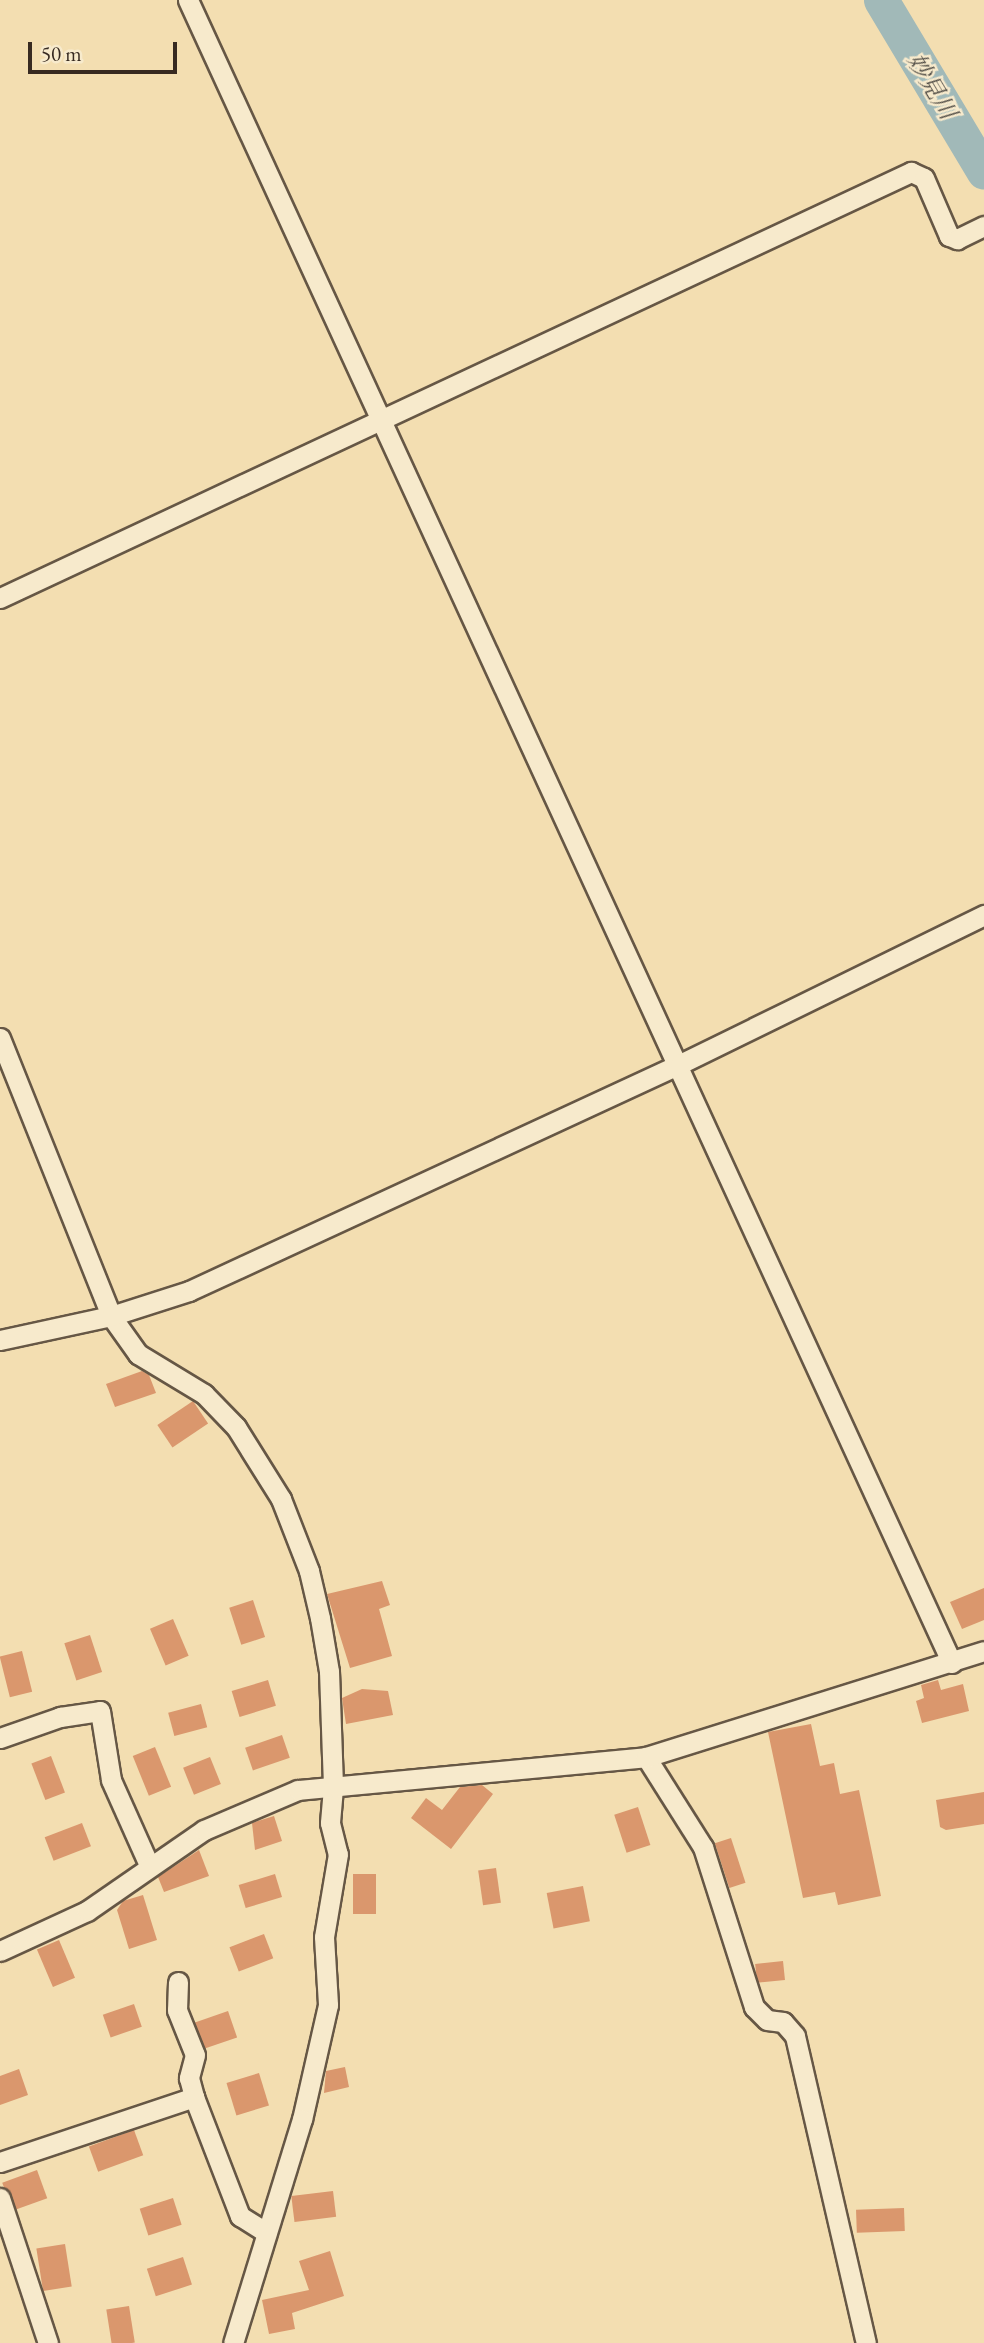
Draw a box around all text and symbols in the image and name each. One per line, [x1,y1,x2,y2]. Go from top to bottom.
scale bar [32,28,180,72]
text: 50 m [41,40,82,67]
water label: 妙見川 [901,48,963,124]

